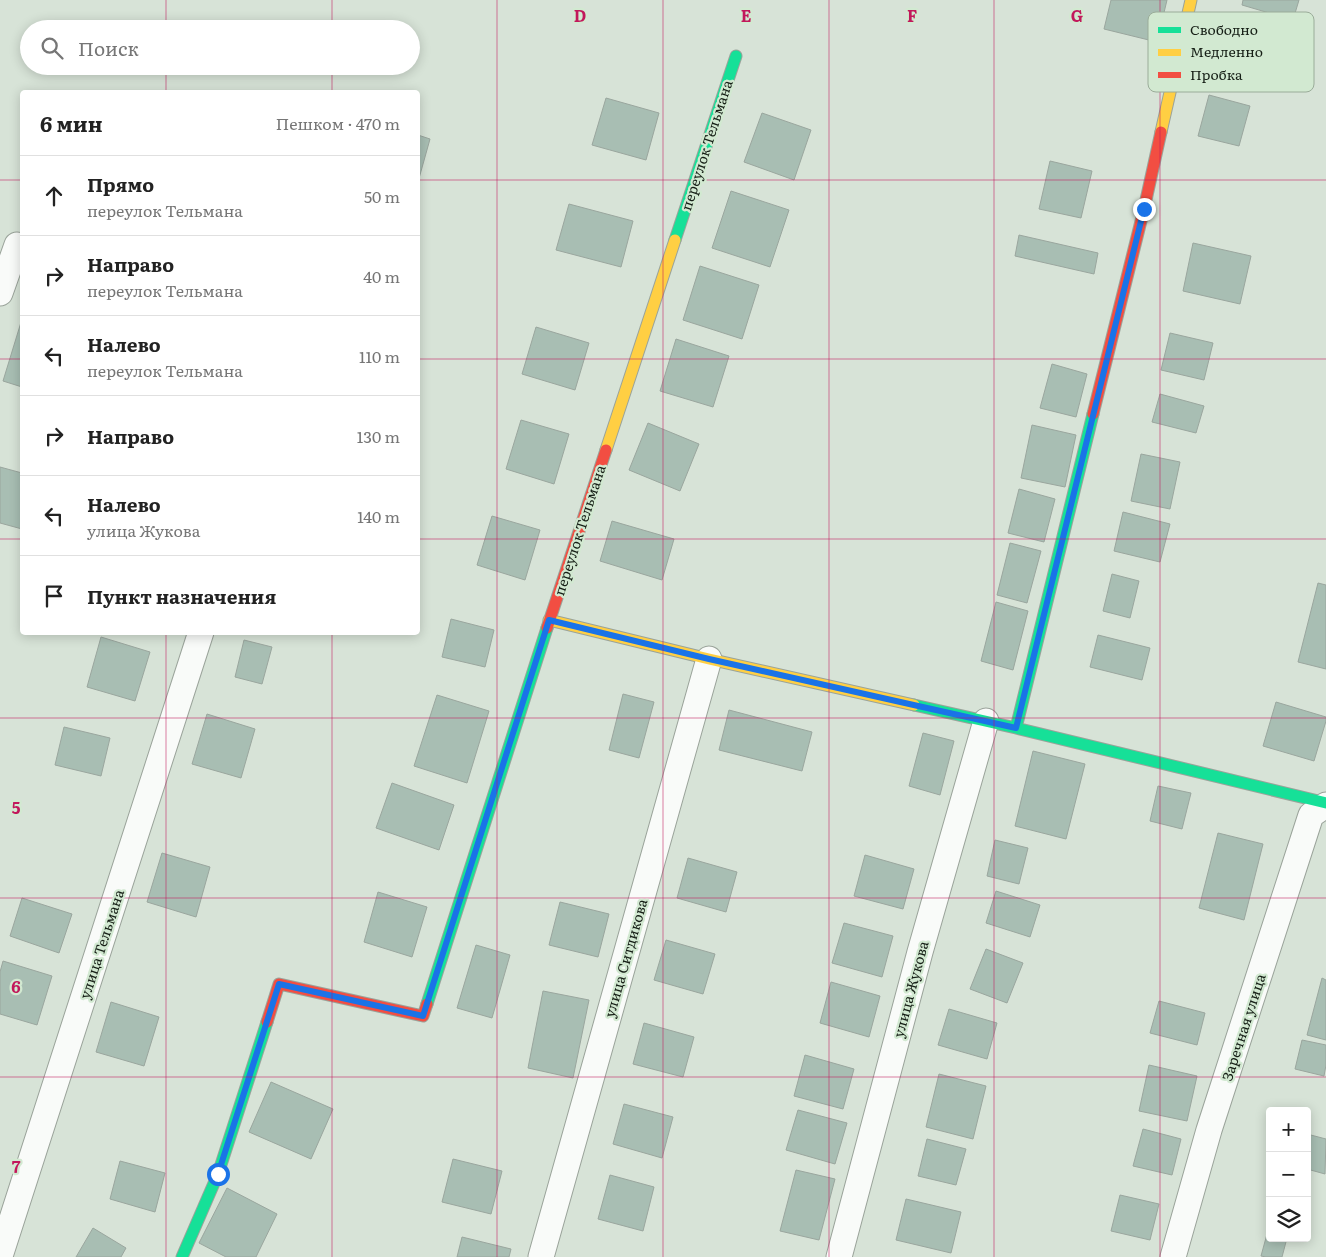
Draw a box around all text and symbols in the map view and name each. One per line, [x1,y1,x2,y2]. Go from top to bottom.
text: D [574,3,586,27]
text: E [741,3,752,27]
text: F [907,3,917,27]
text: G [1071,3,1083,27]
legend [1148,12,1314,92]
text: Свободно [1190,19,1258,39]
search box [20,20,420,75]
icon: search [38,34,66,62]
text: Поиск [78,34,139,62]
text: Медленно [1190,41,1263,61]
text: Пробка [1190,64,1243,84]
street label: переулок Тельмана [675,77,737,213]
text: 6 мин [40,107,103,138]
text: Пешком · 470 m [276,111,400,135]
text: Прямо [87,170,154,198]
icon: ahead [40,182,68,210]
text: 50 m [364,184,400,208]
text: переулок Тельмана [87,198,243,222]
route end [1133,198,1156,221]
text: Направо [87,250,174,278]
icon: right [40,262,68,290]
text: 40 m [363,264,400,288]
text: переулок Тельмана [87,278,243,302]
text: Налево [87,330,161,358]
icon: left [40,342,68,370]
text: 110 m [359,344,400,368]
text: переулок Тельмана [87,358,243,382]
icon: right [40,422,68,450]
text: Направо [87,422,174,450]
text: 130 m [357,424,400,448]
street label: переулок Тельмана [548,462,610,598]
text: Налево [87,490,161,518]
icon: left [40,502,68,530]
text: 140 m [357,504,400,528]
text: улица Жукова [87,518,200,542]
icon: arrive [40,582,68,610]
text: Пункт назначения [87,582,276,610]
text: 5 [12,795,21,819]
street label: улица Тельмана [74,886,128,1001]
street label: улица Ситдикова [598,896,652,1020]
street label: улица Жукова [887,938,933,1040]
street label: Заречная улица [1216,970,1270,1083]
text: 6 [11,974,21,998]
map controls [1266,1107,1311,1242]
button: + [1266,1107,1311,1152]
button: − [1266,1152,1311,1197]
text: 7 [12,1154,21,1178]
route start [207,1163,230,1186]
button: layers [1266,1197,1311,1242]

